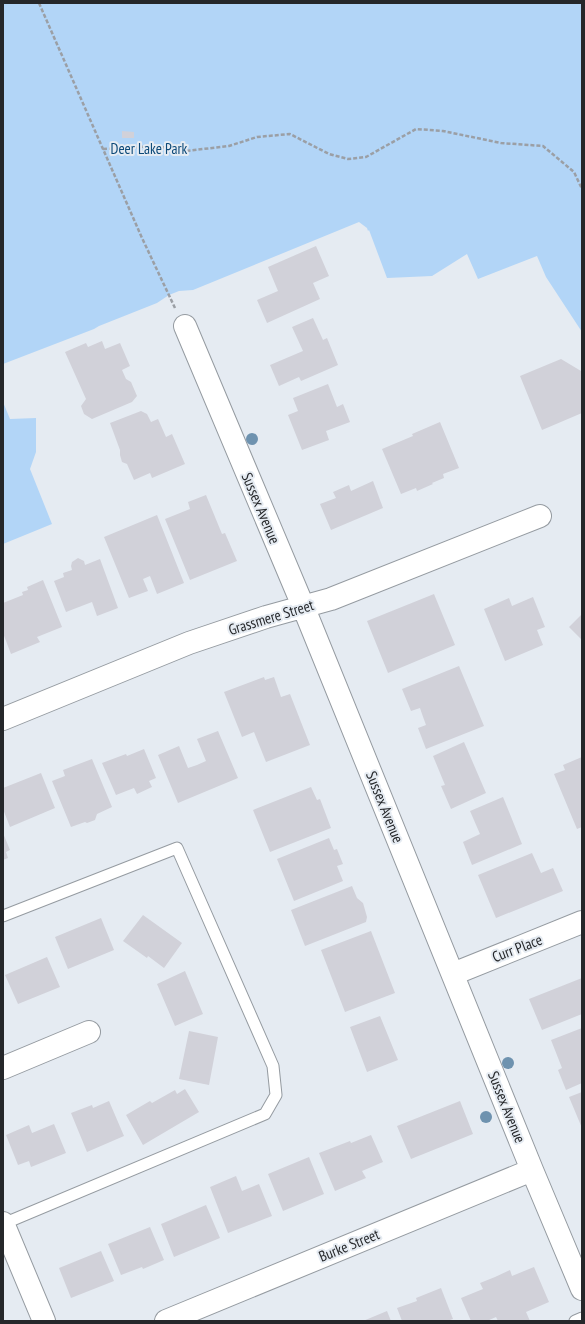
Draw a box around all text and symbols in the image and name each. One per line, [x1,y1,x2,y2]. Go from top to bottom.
park label: Deer Lake Park [111,139,188,158]
street label: Sussex Avenue [237,470,285,546]
street label: Grassmere Street [226,595,316,639]
street label: Sussex Avenue [362,768,408,846]
street label: Curr Place [489,930,545,966]
street label: Sussex Avenue [484,1068,530,1146]
street label: Burke Street [316,1224,382,1266]

